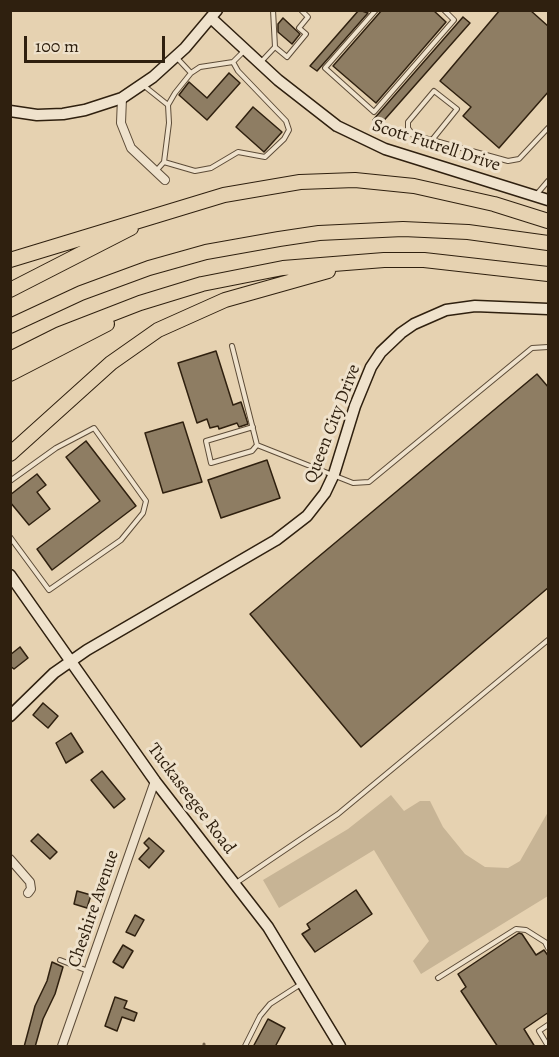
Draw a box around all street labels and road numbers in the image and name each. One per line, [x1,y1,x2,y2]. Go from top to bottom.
street label: Scott Futrell Drive [369,115,503,177]
street label: Queen City Drive [300,361,366,487]
street label: Tuckaseegee Road [142,739,240,859]
street label: Cheshire Avenue [64,847,124,971]

